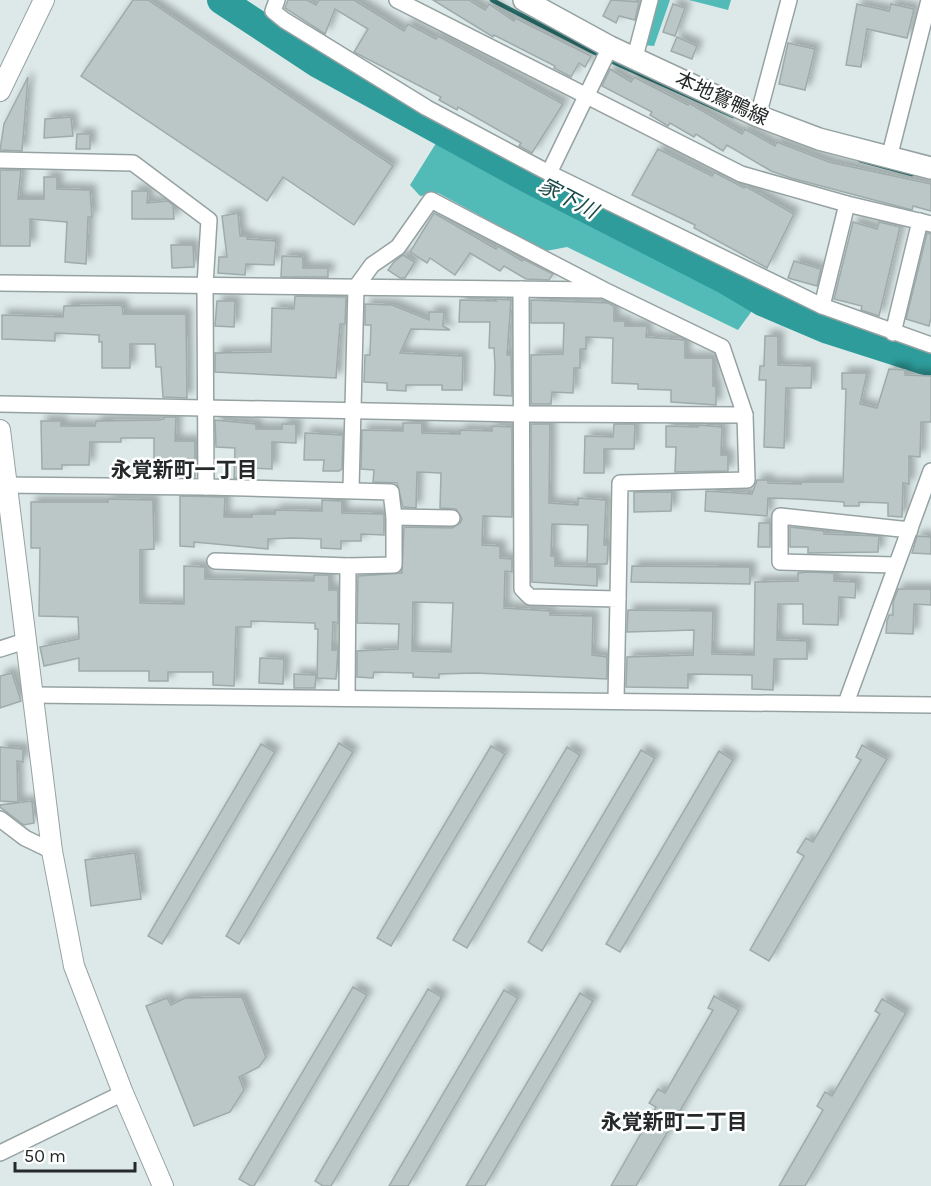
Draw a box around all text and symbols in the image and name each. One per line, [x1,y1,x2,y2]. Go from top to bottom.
street label: 本地鴛鴨線 [672,67,772,130]
water label: 家下川 [535,173,603,224]
district label: 永覚新町一丁目 [111,458,258,482]
district label: 永覚新町二丁目 [601,1110,748,1134]
scale bar [15,1135,135,1173]
text: 50 m [24,1145,66,1167]

